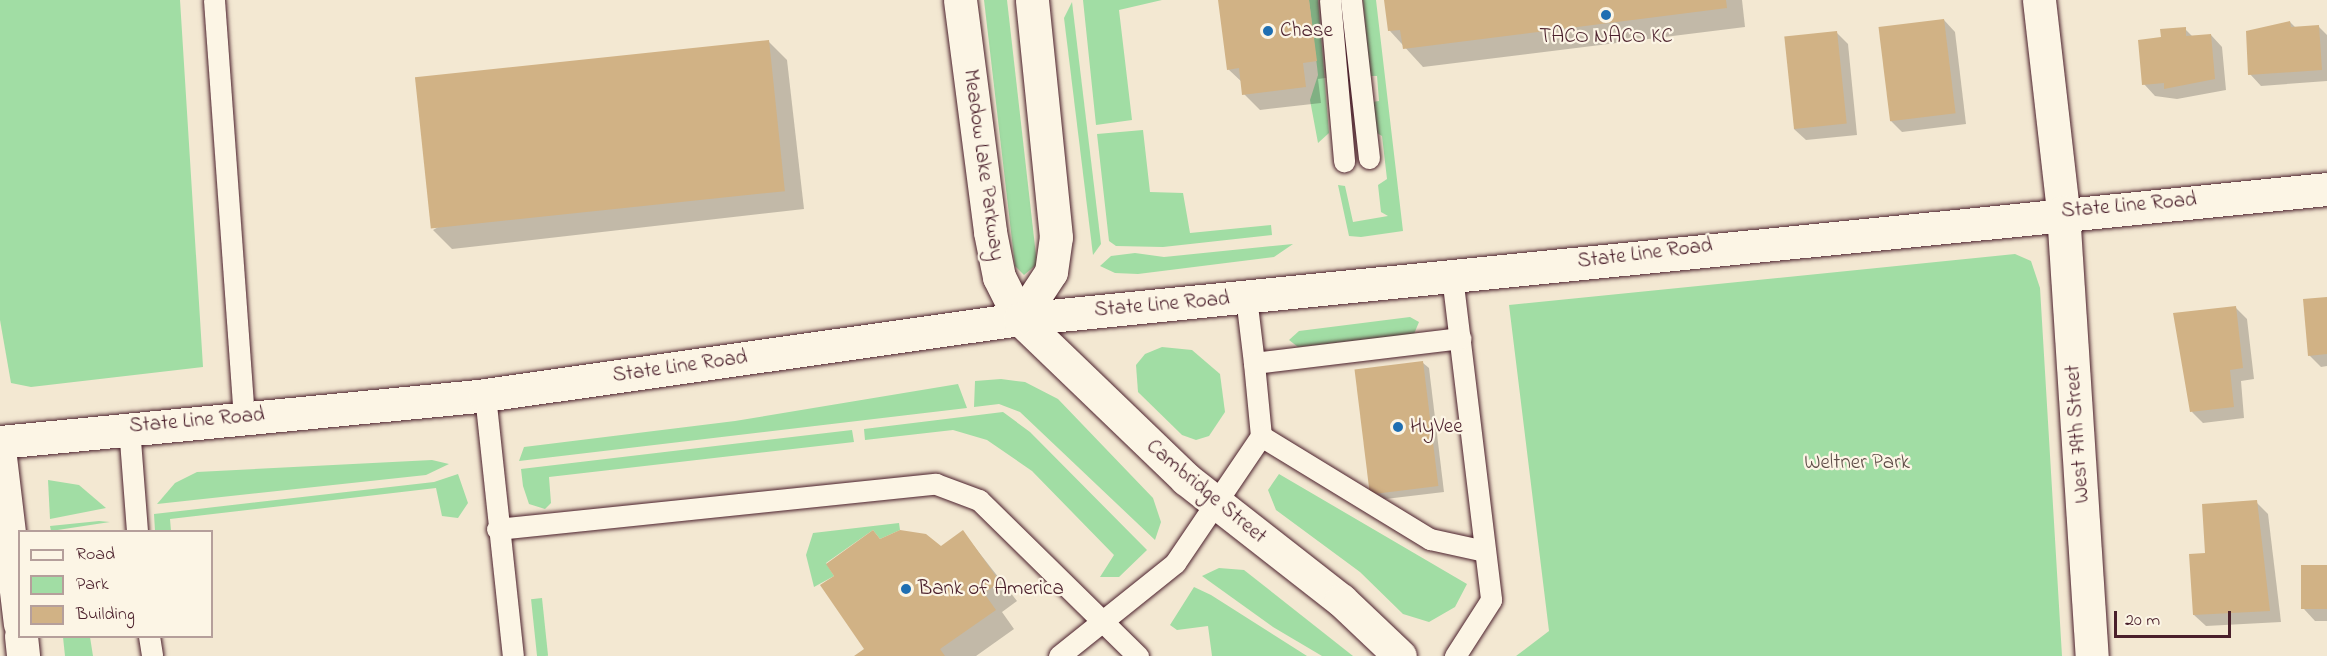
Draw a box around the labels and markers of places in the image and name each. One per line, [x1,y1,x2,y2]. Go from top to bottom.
marker: TACO NACO KC [1599,8,1613,22]
place label: Chase [1280,18,1333,44]
marker: Chase [1261,24,1275,38]
place label: TACO NACO KC [1539,24,1673,50]
place label: HyVee [1410,414,1463,440]
marker: HyVee [1391,420,1405,434]
place label: Bank of America [918,576,1064,602]
marker: Bank of America [899,582,913,596]

